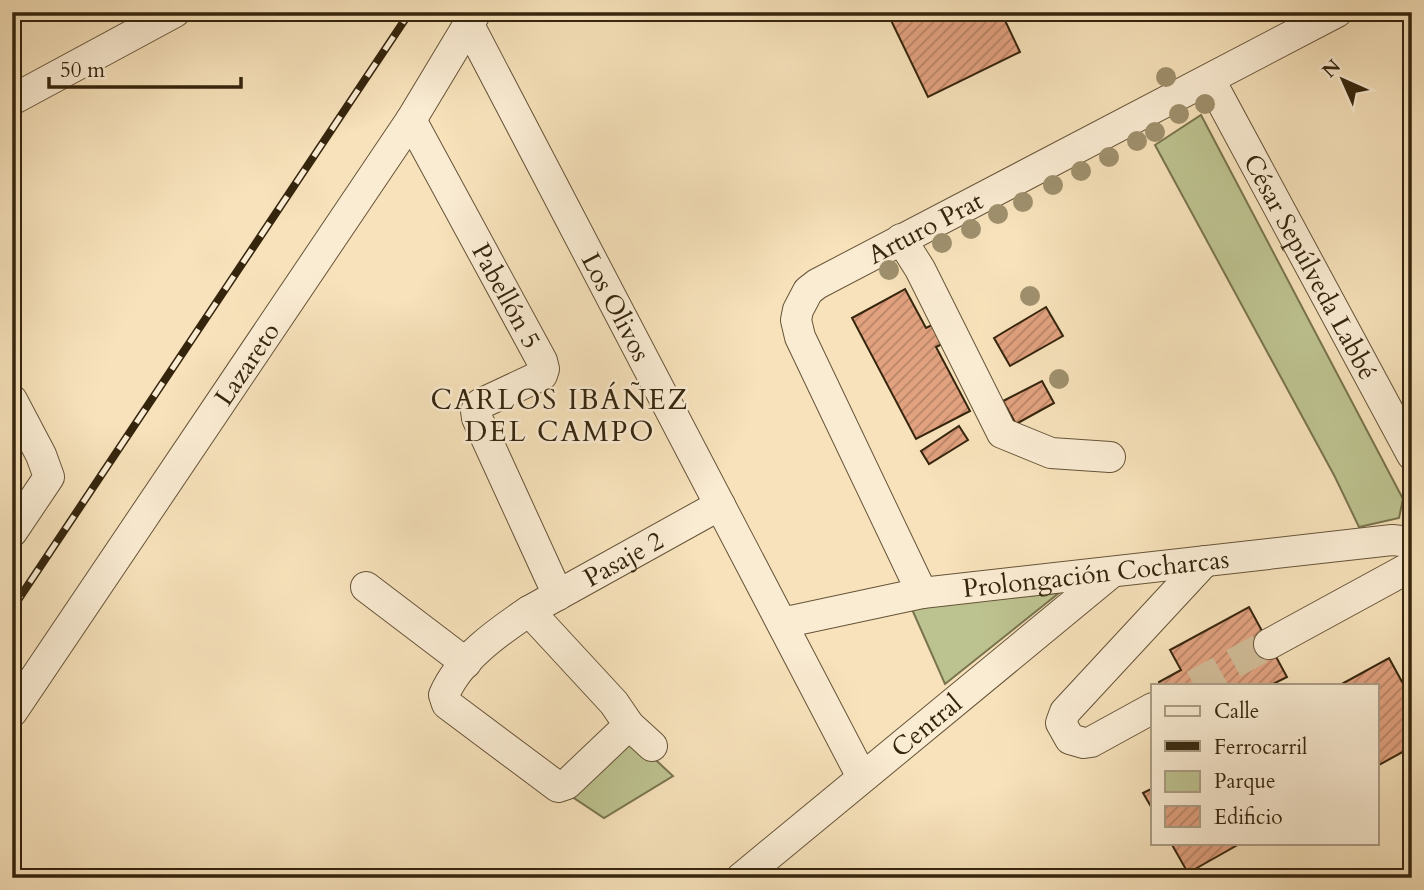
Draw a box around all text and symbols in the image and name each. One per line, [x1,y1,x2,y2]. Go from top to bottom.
scale bar [49,46,242,90]
north arrow [1308,46,1378,116]
text: N [1317,53,1347,84]
text: 50 m [60,56,105,85]
street label: César Sepúlveda Labbé [1236,148,1386,386]
street label: Arturo Prat [861,183,989,272]
street label: Pabellón 5 [464,237,549,355]
street label: Los Olivos [573,247,659,367]
street label: Lazareto [206,315,287,412]
district label: CARLOS IBÁÑEZ DEL CAMPO [430,381,690,451]
street label: Pasaje 2 [577,523,669,595]
street label: Prolongación Cocharcas [961,541,1231,606]
legend [1151,684,1378,844]
street label: Central [883,686,969,765]
text: Calle [1214,697,1259,726]
text: Ferrocarril [1214,733,1307,762]
text: Parque [1214,767,1275,796]
text: Edificio [1214,803,1283,832]

